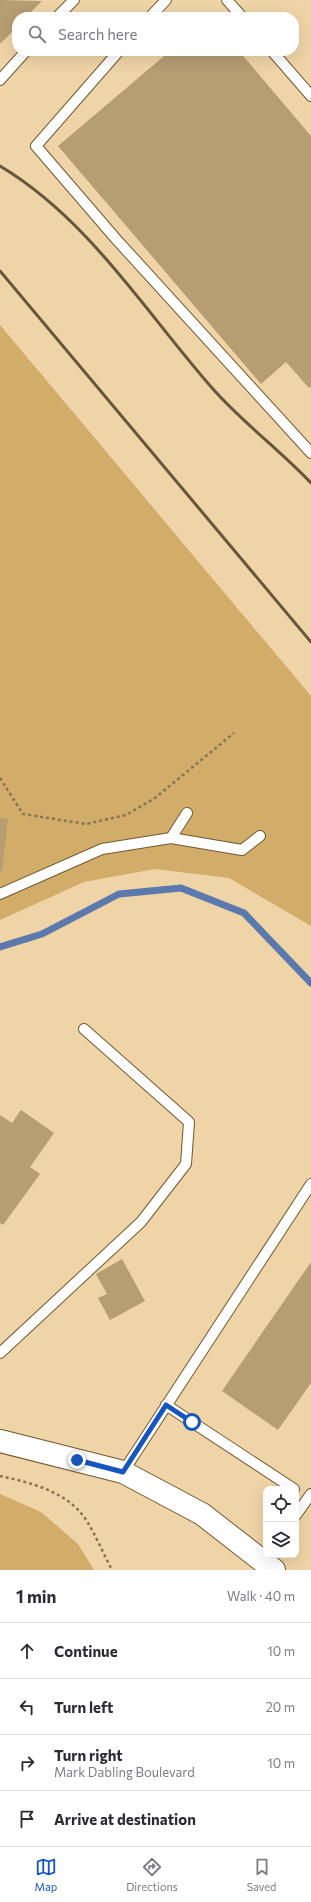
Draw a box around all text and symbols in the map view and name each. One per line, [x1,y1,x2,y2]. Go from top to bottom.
search box [12,12,299,56]
icon: search [26,23,48,45]
text: Search here [58,25,137,43]
route start [183,1413,201,1431]
route end [68,1451,86,1469]
map controls [263,1486,299,1558]
button: locate [263,1486,299,1522]
button: layers [263,1522,299,1558]
text: 1 min [16,1586,56,1607]
text: Walk · 40 m [227,1588,295,1604]
icon: ahead [16,1640,38,1662]
text: Continue [54,1642,118,1660]
text: 10 m [267,1643,295,1659]
icon: left [16,1696,38,1718]
text: Turn left [54,1698,113,1716]
text: 20 m [266,1699,295,1715]
text: Turn right [54,1746,123,1764]
icon: right [16,1752,38,1774]
text: 10 m [267,1755,295,1771]
text: Mark Dabling Boulevard [54,1764,195,1780]
icon: arrive [16,1808,38,1830]
text: Arrive at destination [54,1810,196,1828]
tab: Map [35,1856,57,1893]
tab: Directions [126,1856,178,1893]
tab: Saved [247,1856,276,1893]

